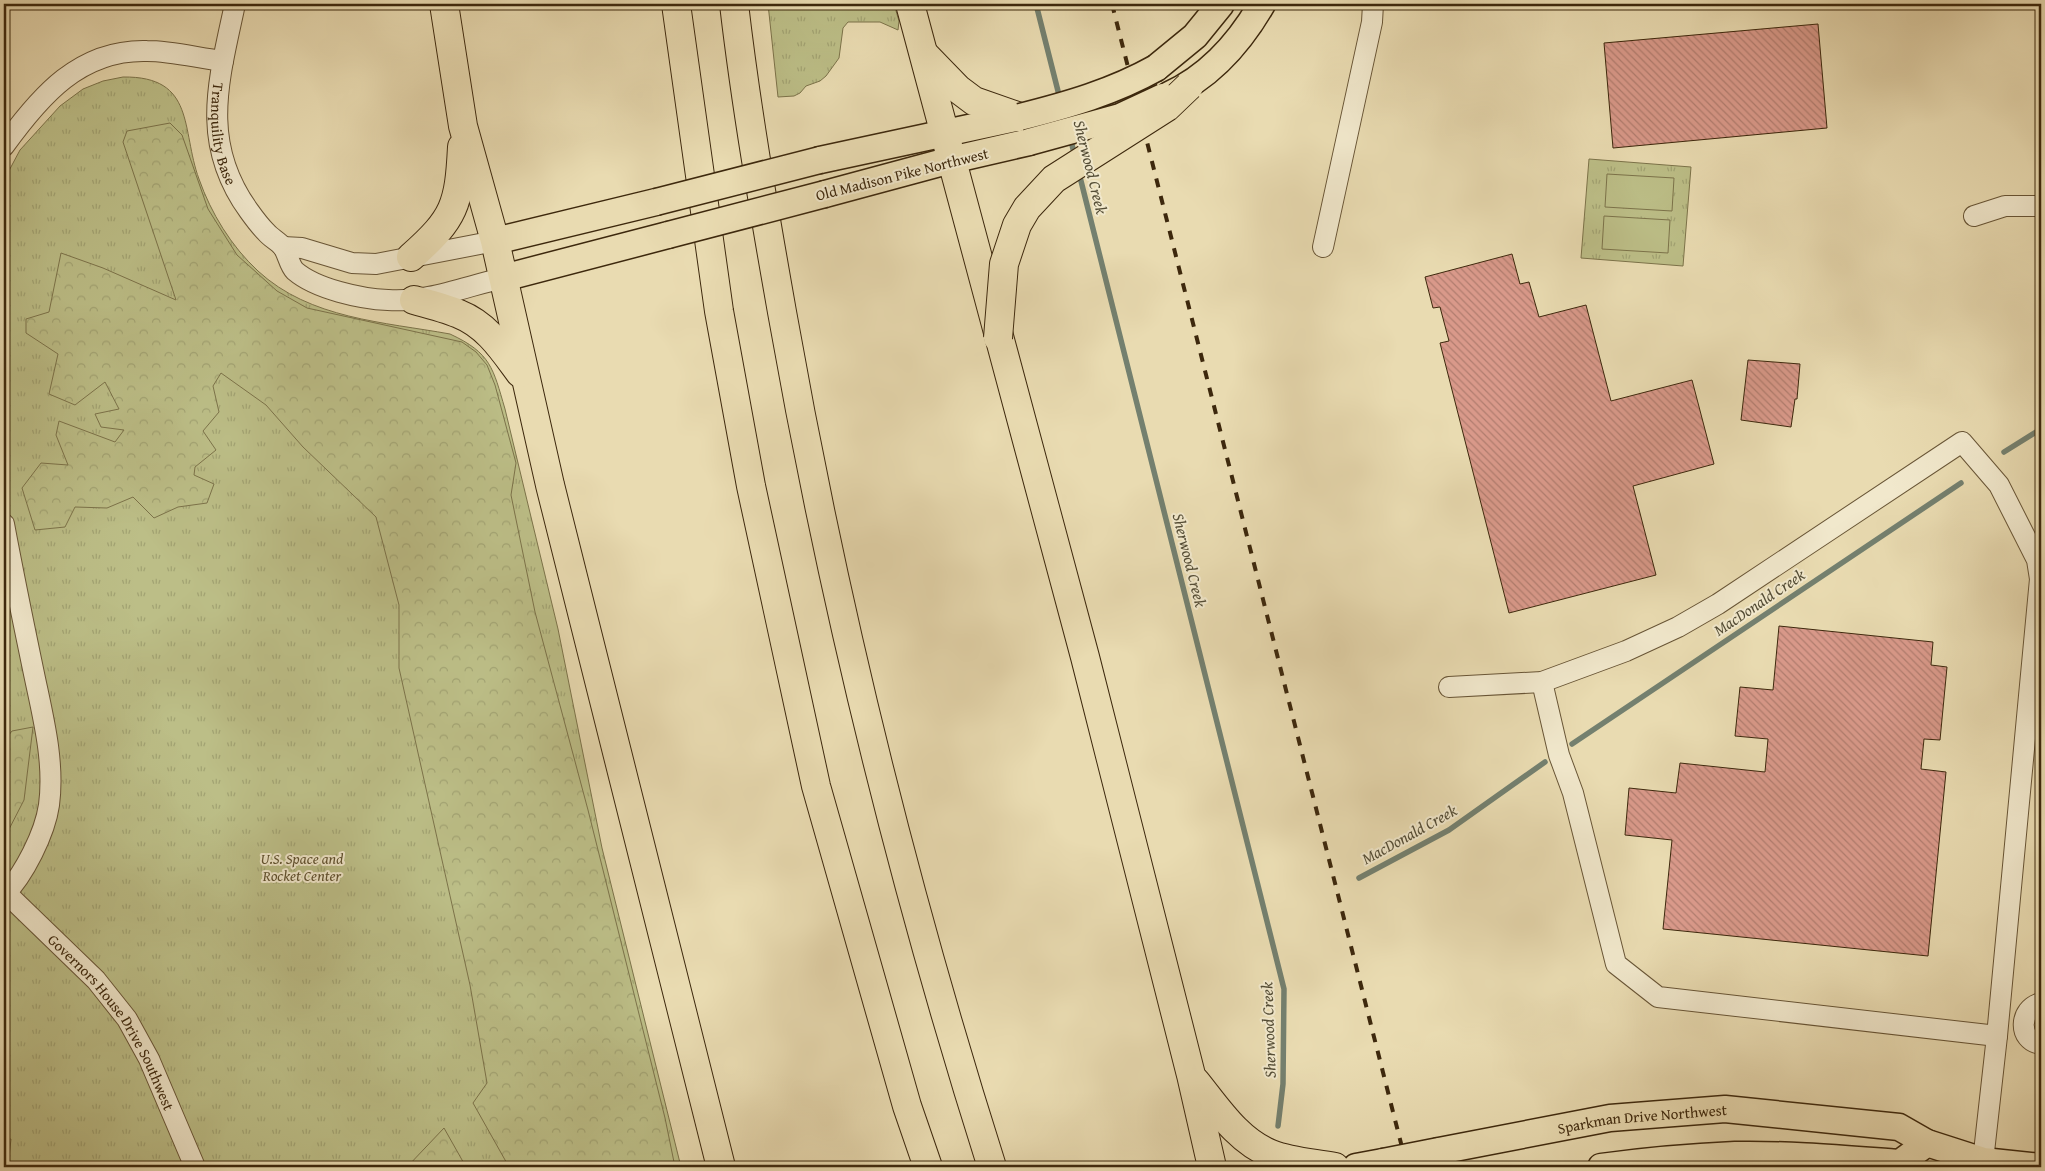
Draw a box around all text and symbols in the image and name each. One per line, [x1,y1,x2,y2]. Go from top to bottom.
street label: Tranquility Base [207,82,242,188]
water label: Sherwood Creek [1068,117,1114,217]
street label: Old Madison Pike Northwest [813,142,991,206]
water label: Sherwood Creek [1167,510,1213,610]
water label: MacDonald Creek [1709,562,1810,641]
water label: MacDonald Creek [1357,798,1462,870]
park label: U.S. Space and Rocket Center [261,848,343,886]
street label: Governors House Drive Southwest [44,929,180,1114]
water label: Sherwood Creek [1254,981,1282,1079]
street label: Sparkman Drive Northwest [1556,1098,1728,1138]

